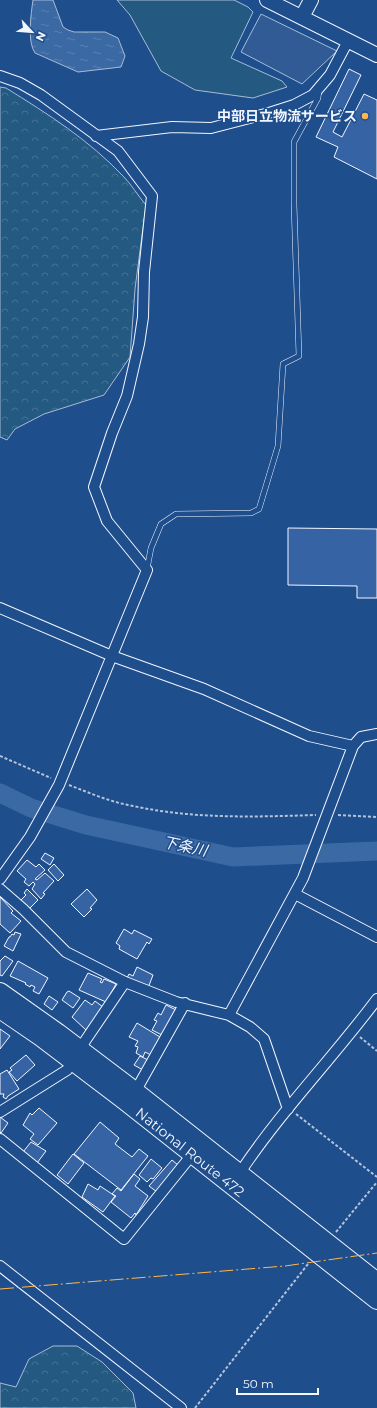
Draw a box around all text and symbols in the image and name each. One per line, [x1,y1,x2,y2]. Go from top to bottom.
north arrow [12,12,52,52]
text: N [33,29,49,43]
place label: 中部日立物流サービス [217,107,357,125]
marker: 中部日立物流サービス [360,111,370,121]
water label: 下条川 [161,832,211,860]
street label: National Route 472 [132,1104,248,1201]
scale bar [237,1370,318,1396]
text: 50 m [243,1376,274,1391]

